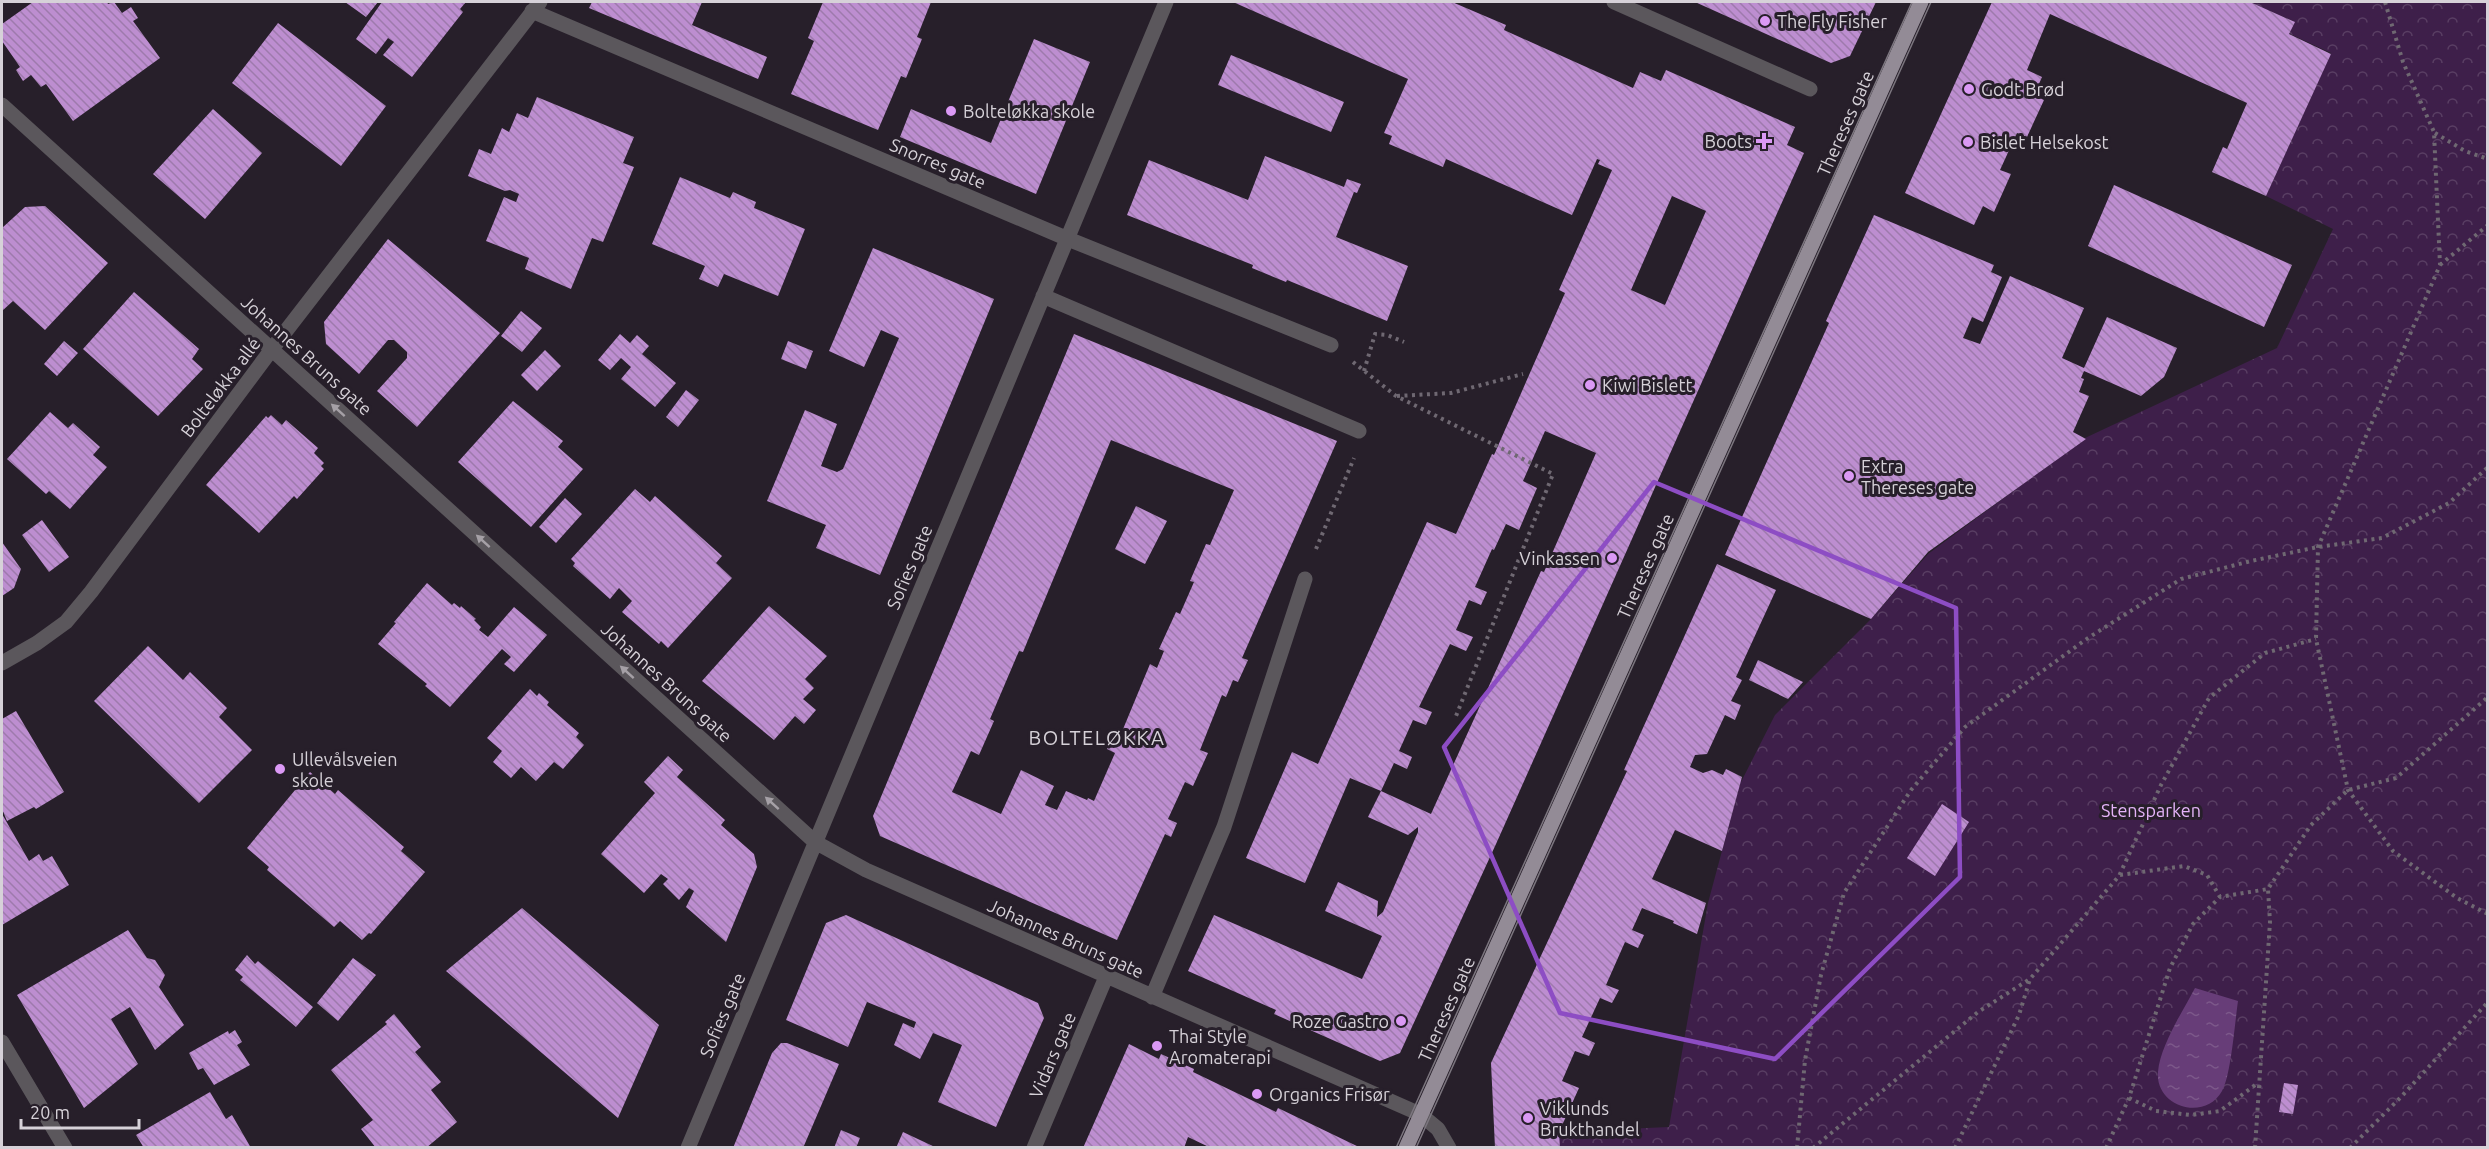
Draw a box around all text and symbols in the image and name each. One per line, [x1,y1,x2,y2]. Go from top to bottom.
place label: The Fly Fisher [1777,11,1887,31]
marker: The Fly Fisher [1758,14,1772,28]
street label: Thereses gate [1813,67,1877,179]
place label: Godt Brød [1981,79,2064,99]
marker: Godt Brød [1962,82,1976,96]
place label: Bolteløkka skole [963,101,1095,121]
marker: Bolteløkka skole [944,104,958,118]
place label: Boots [1705,131,1752,151]
place label: Bislet Helsekost [1980,132,2109,152]
street label: Snorres gate [887,134,989,192]
marker: Boots [1757,134,1771,148]
marker: Bislet Helsekost [1961,135,1975,149]
street label: Johannes Bruns gate [238,291,376,419]
street label: Bolteløkka allé [176,333,264,441]
place label: Kiwi Bislett [1602,375,1693,395]
marker: Kiwi Bislett [1583,378,1597,392]
one-way arrow [331,403,346,417]
place label: Extra Thereses gate [1861,456,1974,497]
marker: Extra Thereses gate [1842,469,1856,483]
street label: Thereses gate [1613,510,1677,622]
street label: Sofies gate [882,522,936,612]
one-way arrow [476,535,491,548]
place label: Vinkassen [1519,548,1600,568]
marker: Vinkassen [1605,551,1619,565]
street label: Johannes Bruns gate [598,618,736,746]
one-way arrow [620,665,635,679]
district label: BOLTELØKKA [1029,726,1165,749]
place label: Ullevålsveien skole [292,749,397,790]
marker: Ullevålsveien skole [273,762,287,776]
one-way arrow [765,797,780,810]
park label: Stensparken [2101,800,2201,820]
street label: Johannes Bruns gate [985,895,1147,981]
street label: Thereses gate [1414,953,1478,1065]
street label: Sofies gate [695,970,749,1060]
street label: Vidars gate [1025,1009,1079,1101]
place label: Roze Gastro [1292,1011,1389,1031]
marker: Roze Gastro [1394,1014,1408,1028]
place label: Thai Style Aromaterapi [1169,1026,1271,1067]
marker: Thai Style Aromaterapi [1150,1039,1164,1053]
place label: Organics Frisør [1269,1084,1390,1104]
marker: Organics Frisør [1250,1087,1264,1101]
scale bar [21,1092,140,1130]
place label: Viklunds Brukthandel [1540,1098,1640,1139]
text: 20 m [30,1102,70,1122]
marker: Viklunds Brukthandel [1521,1111,1535,1125]

